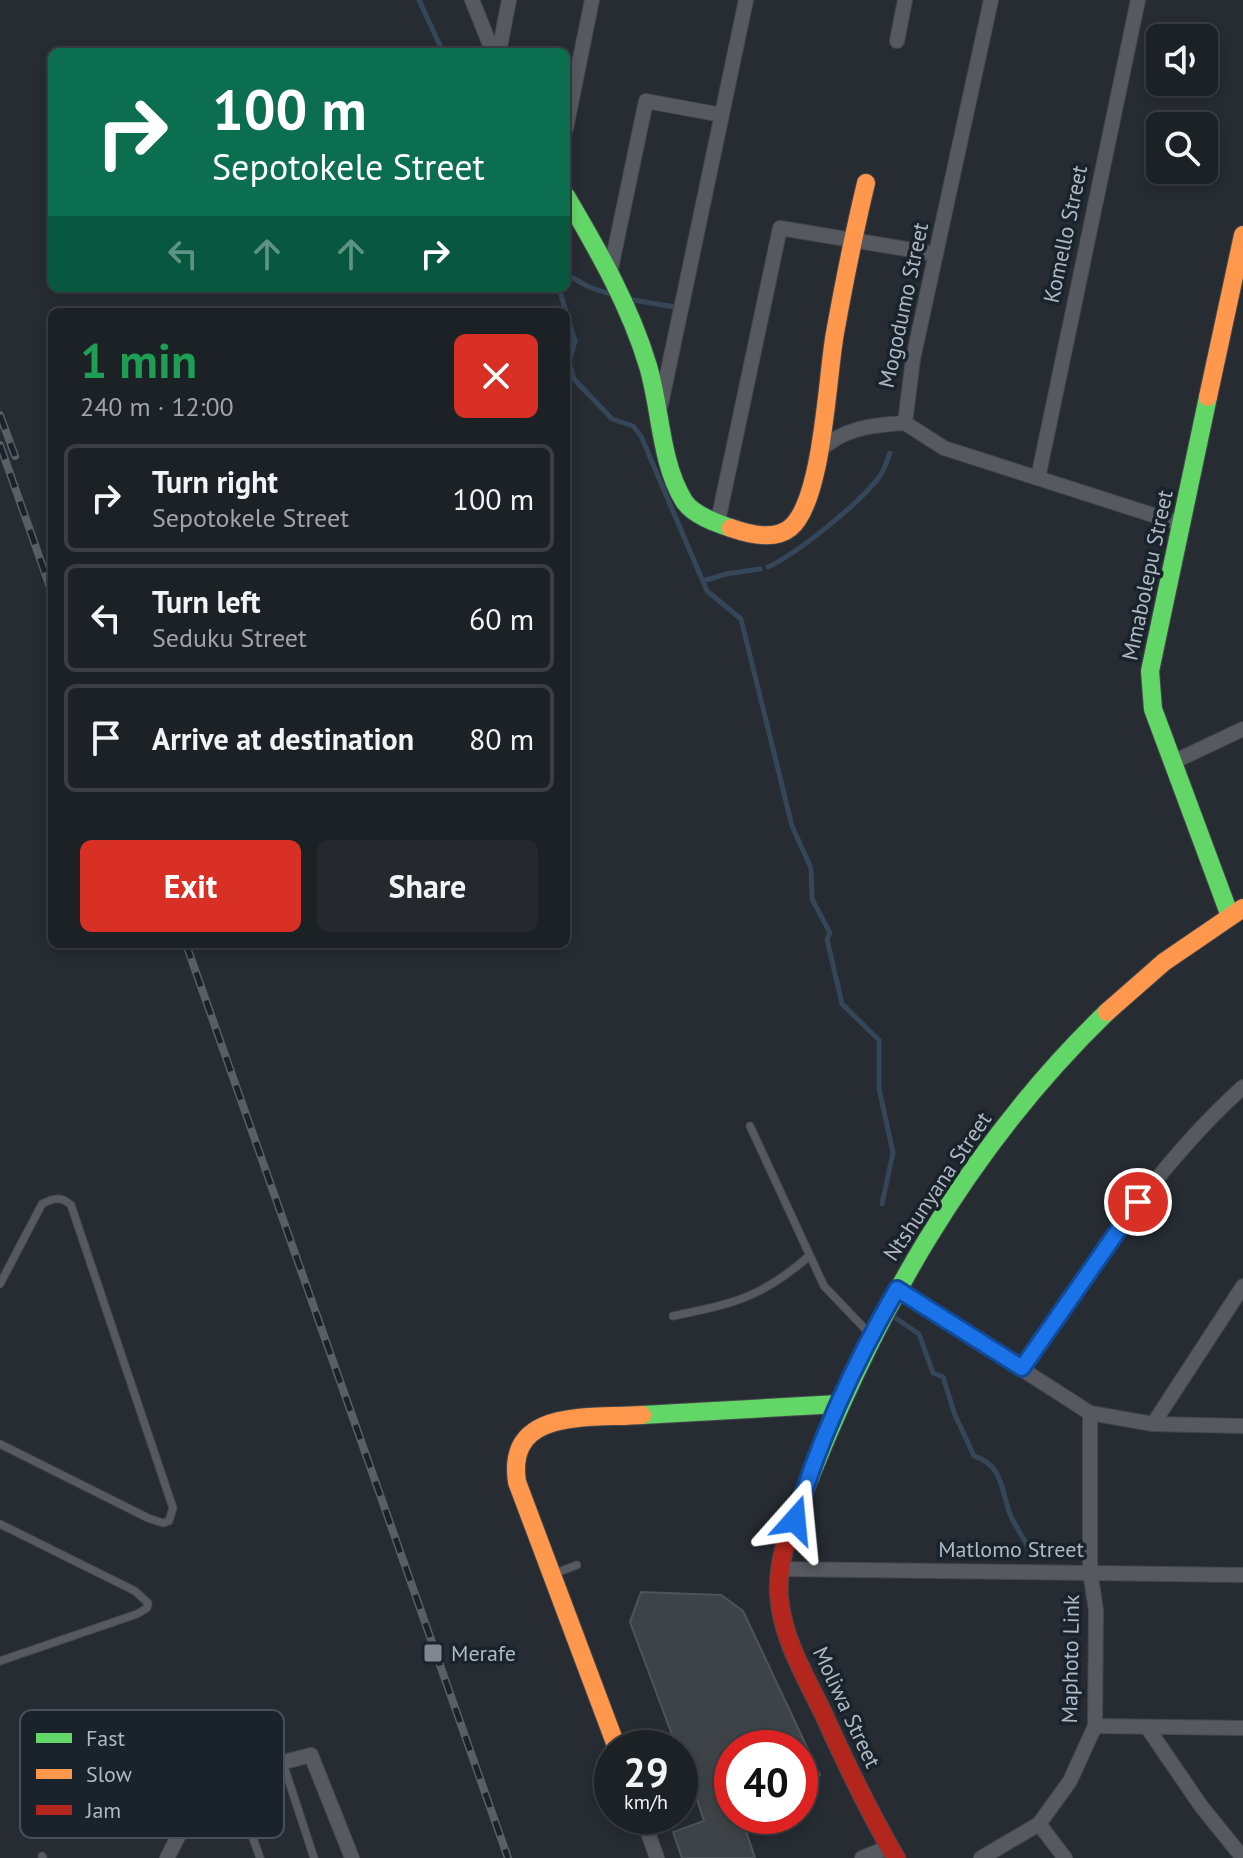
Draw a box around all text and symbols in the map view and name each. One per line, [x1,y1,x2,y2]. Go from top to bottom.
map controls [1146,24,1218,184]
button: sound [1146,24,1218,96]
text: 100 m [212,73,367,145]
icon: right [80,80,184,184]
button: search [1146,112,1218,184]
text: Sepotokele Street [212,143,485,190]
street label: Komello Street [1037,162,1093,305]
street label: Mogodumo Street [872,219,934,390]
icon: left [161,232,205,276]
icon: ahead [245,232,289,276]
icon: ahead [329,232,373,276]
icon: right [413,232,457,276]
text: 1 min [80,329,197,391]
button: close [454,334,538,418]
text: 240 m · 12:00 [80,390,234,423]
text: Turn right [152,462,278,501]
icon: right [84,476,128,520]
text: 100 m [453,479,534,518]
street label: Mmabolepu Street [1115,487,1179,663]
text: Sepotokele Street [152,501,349,534]
text: Turn left [152,582,260,621]
icon: left [84,596,128,640]
text: 60 m [469,599,534,638]
text: Seduku Street [152,621,307,654]
icon: arrive [84,716,128,760]
text: Arrive at destination [152,719,414,758]
text: 80 m [469,719,534,758]
button: Exit [80,840,301,932]
button: Share [317,840,538,932]
street label: Ntshunyana Street [877,1106,997,1266]
pin [1104,1168,1172,1236]
icon: arrive [1116,1180,1160,1224]
position arrow [753,1478,837,1562]
street label: Matlomo Street [938,1535,1084,1563]
street label: Maphoto Link [1055,1594,1085,1724]
place label: Merafe [451,1639,516,1667]
marker: Merafe [422,1642,444,1664]
street label: Moliwa Street [807,1642,888,1773]
legend [20,1710,284,1838]
text: Fast [86,1724,126,1752]
speed limit sign: 40 [714,1730,818,1834]
text: 29 [623,1746,669,1798]
text: Slow [86,1760,132,1788]
text: km/h [624,1789,668,1815]
text: Jam [85,1796,121,1824]

